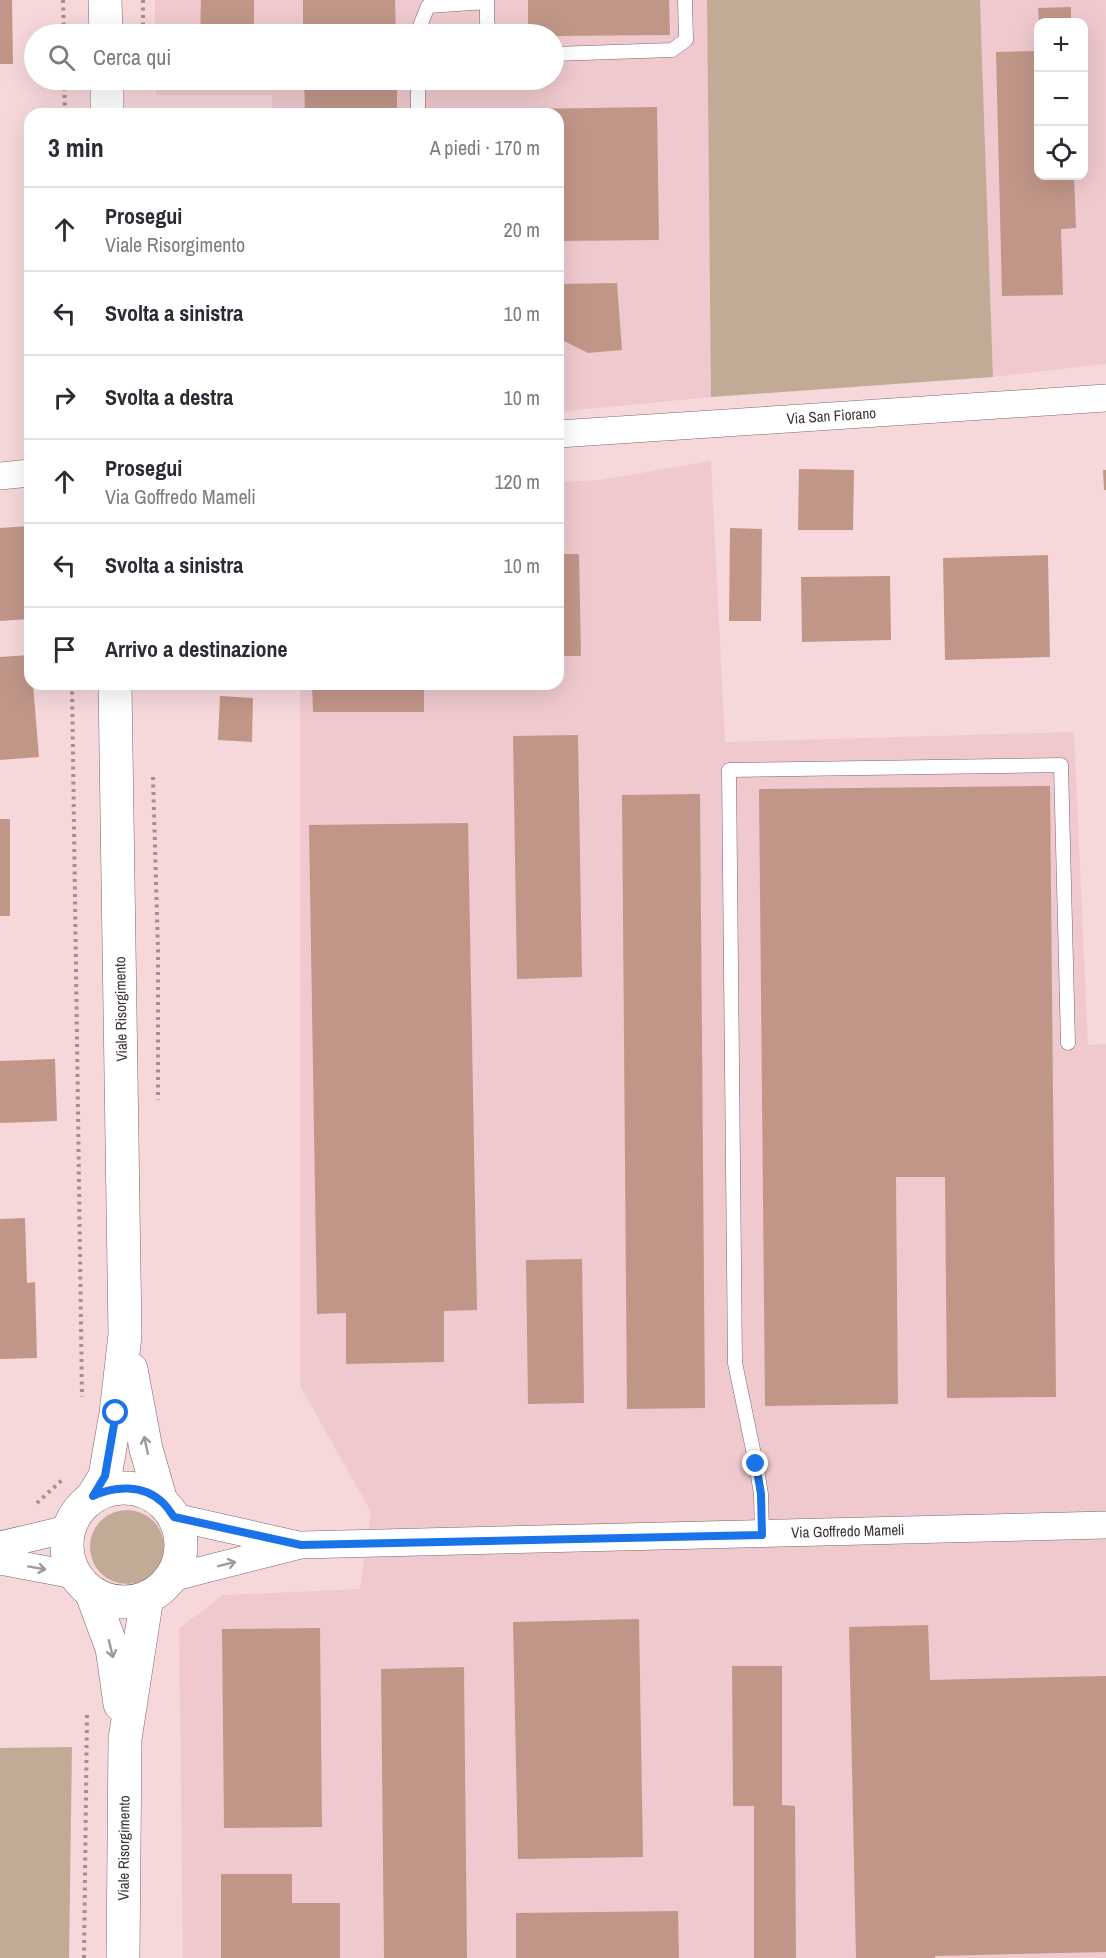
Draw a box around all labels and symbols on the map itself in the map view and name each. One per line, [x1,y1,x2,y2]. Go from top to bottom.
street label: Via San Fiorano [786,402,877,429]
street label: Viale Risorgimento [109,956,132,1062]
route start [102,1399,128,1425]
one-way arrow [139,1436,151,1455]
route end [742,1450,768,1476]
street label: Via Goffredo Mameli [791,1519,905,1543]
one-way arrow [218,1557,237,1569]
one-way arrow [27,1563,46,1574]
one-way arrow [106,1639,118,1658]
street label: Viale Risorgimento [113,1795,134,1901]

